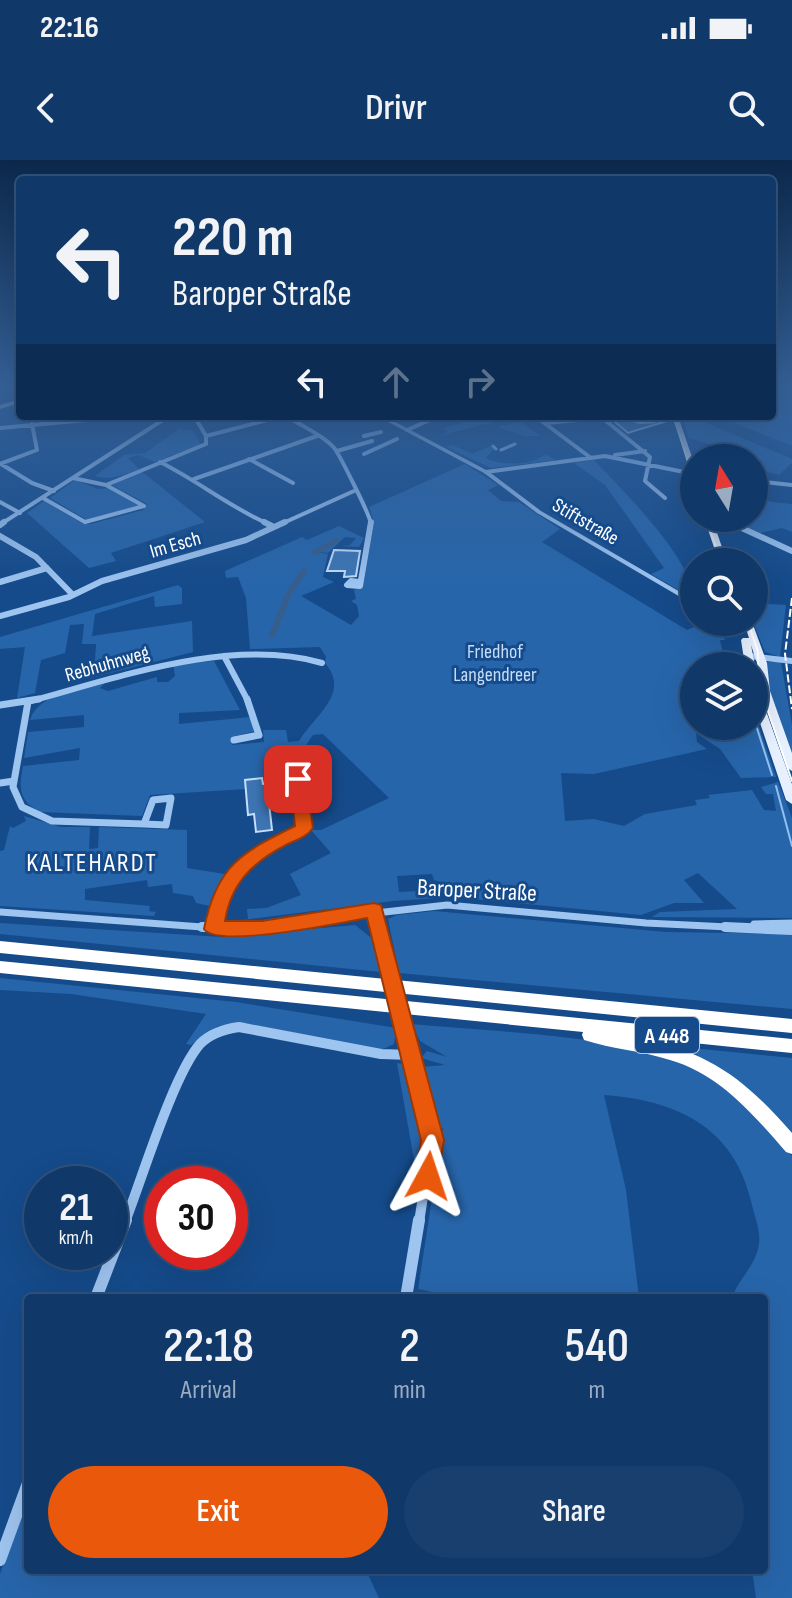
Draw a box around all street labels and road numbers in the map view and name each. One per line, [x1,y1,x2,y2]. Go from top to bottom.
street label: Stiftstraße [548,493,623,550]
street label: Im Esch [147,526,204,564]
street label: Rebhuhnweg [62,640,152,687]
street label: Baroper Straße [416,873,538,908]
road number: A 448 [635,1017,699,1053]

